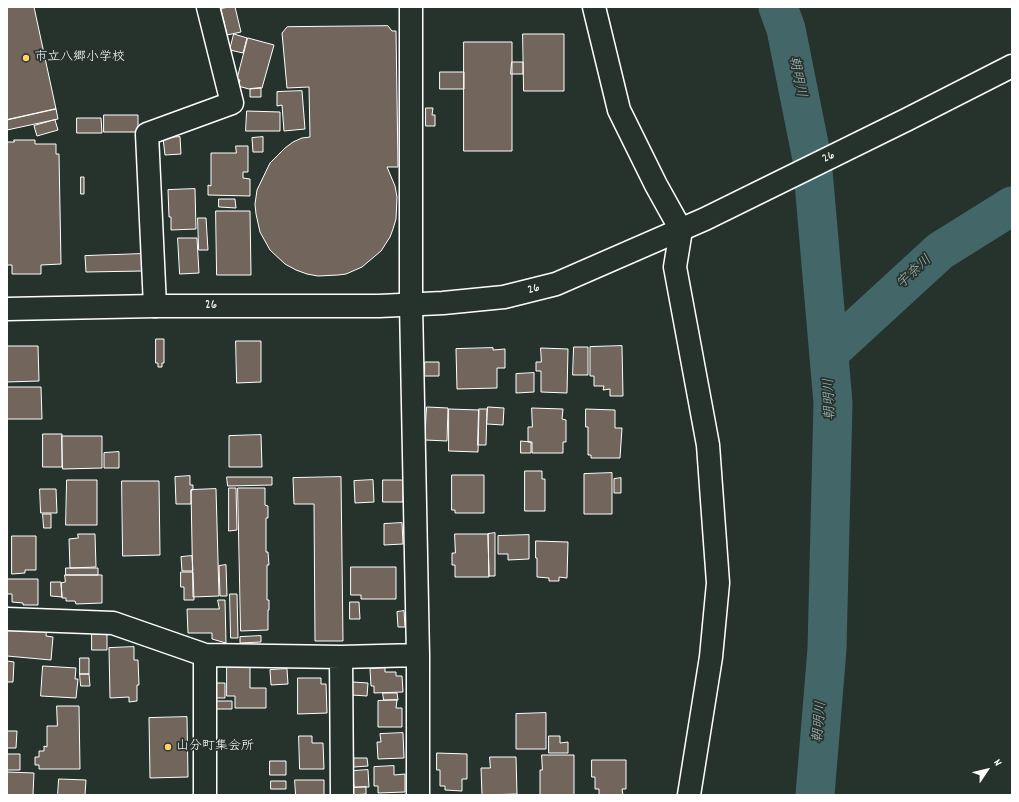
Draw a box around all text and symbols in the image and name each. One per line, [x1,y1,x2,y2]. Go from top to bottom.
place label: 市立八郷小学校 [34,50,125,66]
marker: 市立八郷小学校 [21,53,31,63]
water label: 朝明川 [784,55,808,99]
street label: 26 [820,148,838,168]
water label: 宇奈川 [894,253,936,293]
street label: 26 [526,281,542,299]
street label: 26 [205,298,217,314]
water label: 朝明川 [822,378,840,420]
water label: 朝明川 [811,700,831,744]
place label: 山分町集会所 [176,739,254,755]
marker: 山分町集会所 [163,742,173,752]
north arrow [967,750,1007,790]
text: N [989,756,1005,770]

